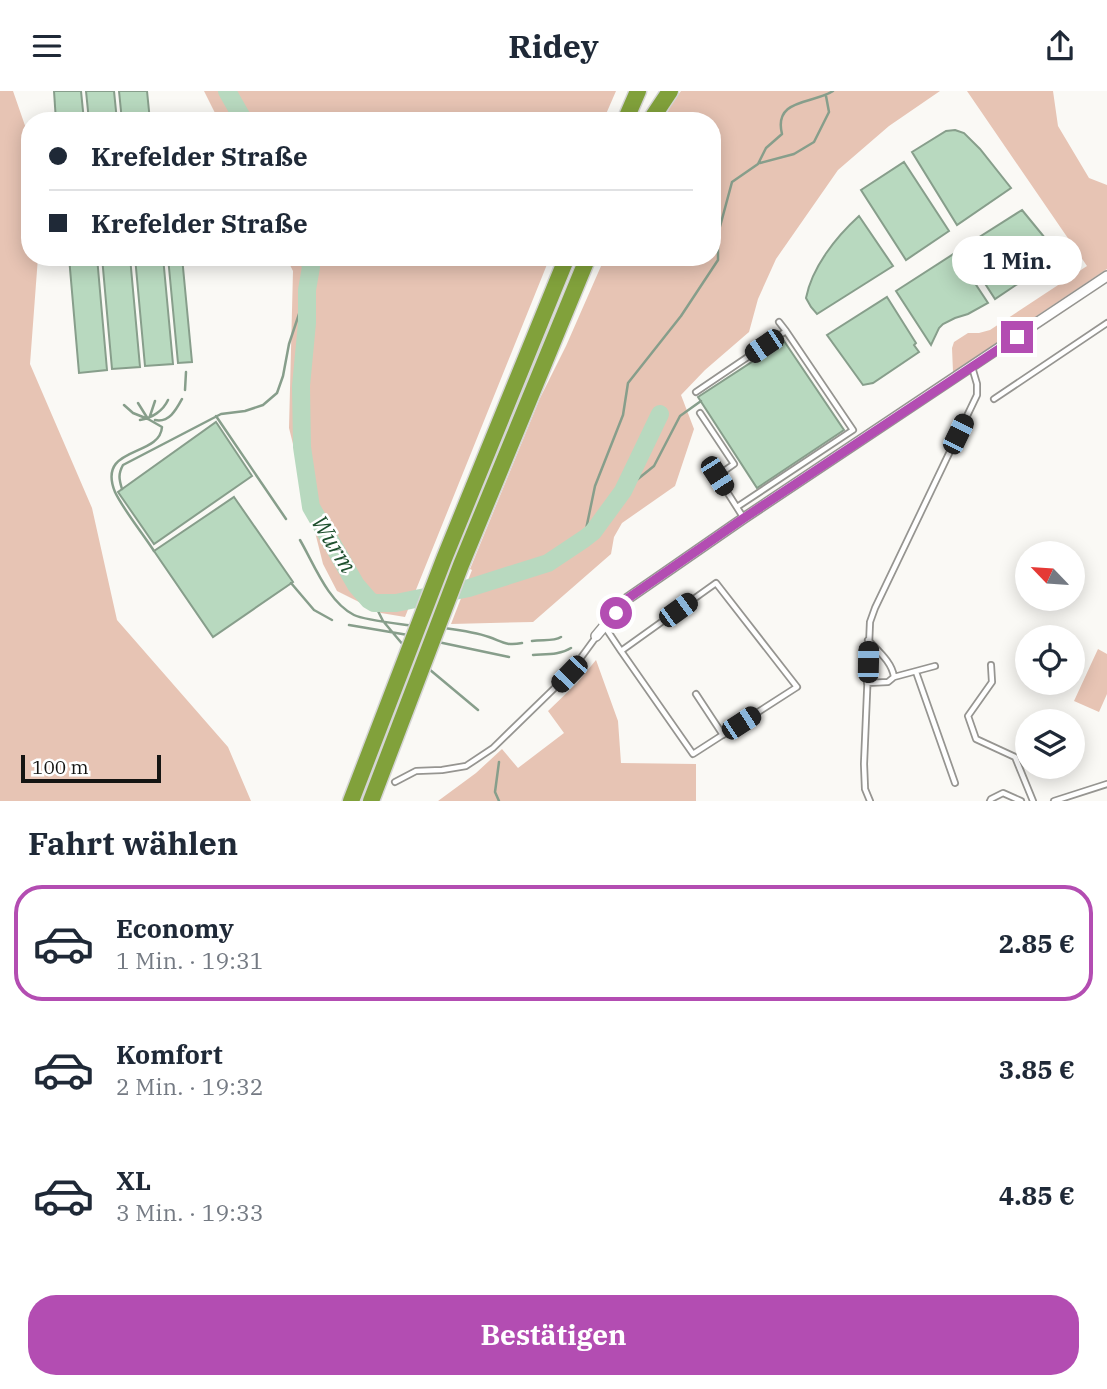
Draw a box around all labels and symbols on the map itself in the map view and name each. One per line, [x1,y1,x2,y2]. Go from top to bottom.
callout: 1 Min. [952,236,1082,285]
route end [1001,321,1033,353]
car [741,326,788,366]
car [940,411,977,457]
car [697,453,738,499]
water label: Wurm [306,509,365,579]
north arrow [1015,541,1085,611]
car [655,589,702,631]
route start [600,597,632,629]
car [858,641,879,683]
car [547,652,592,696]
car [718,703,765,743]
scale bar [21,752,161,784]

